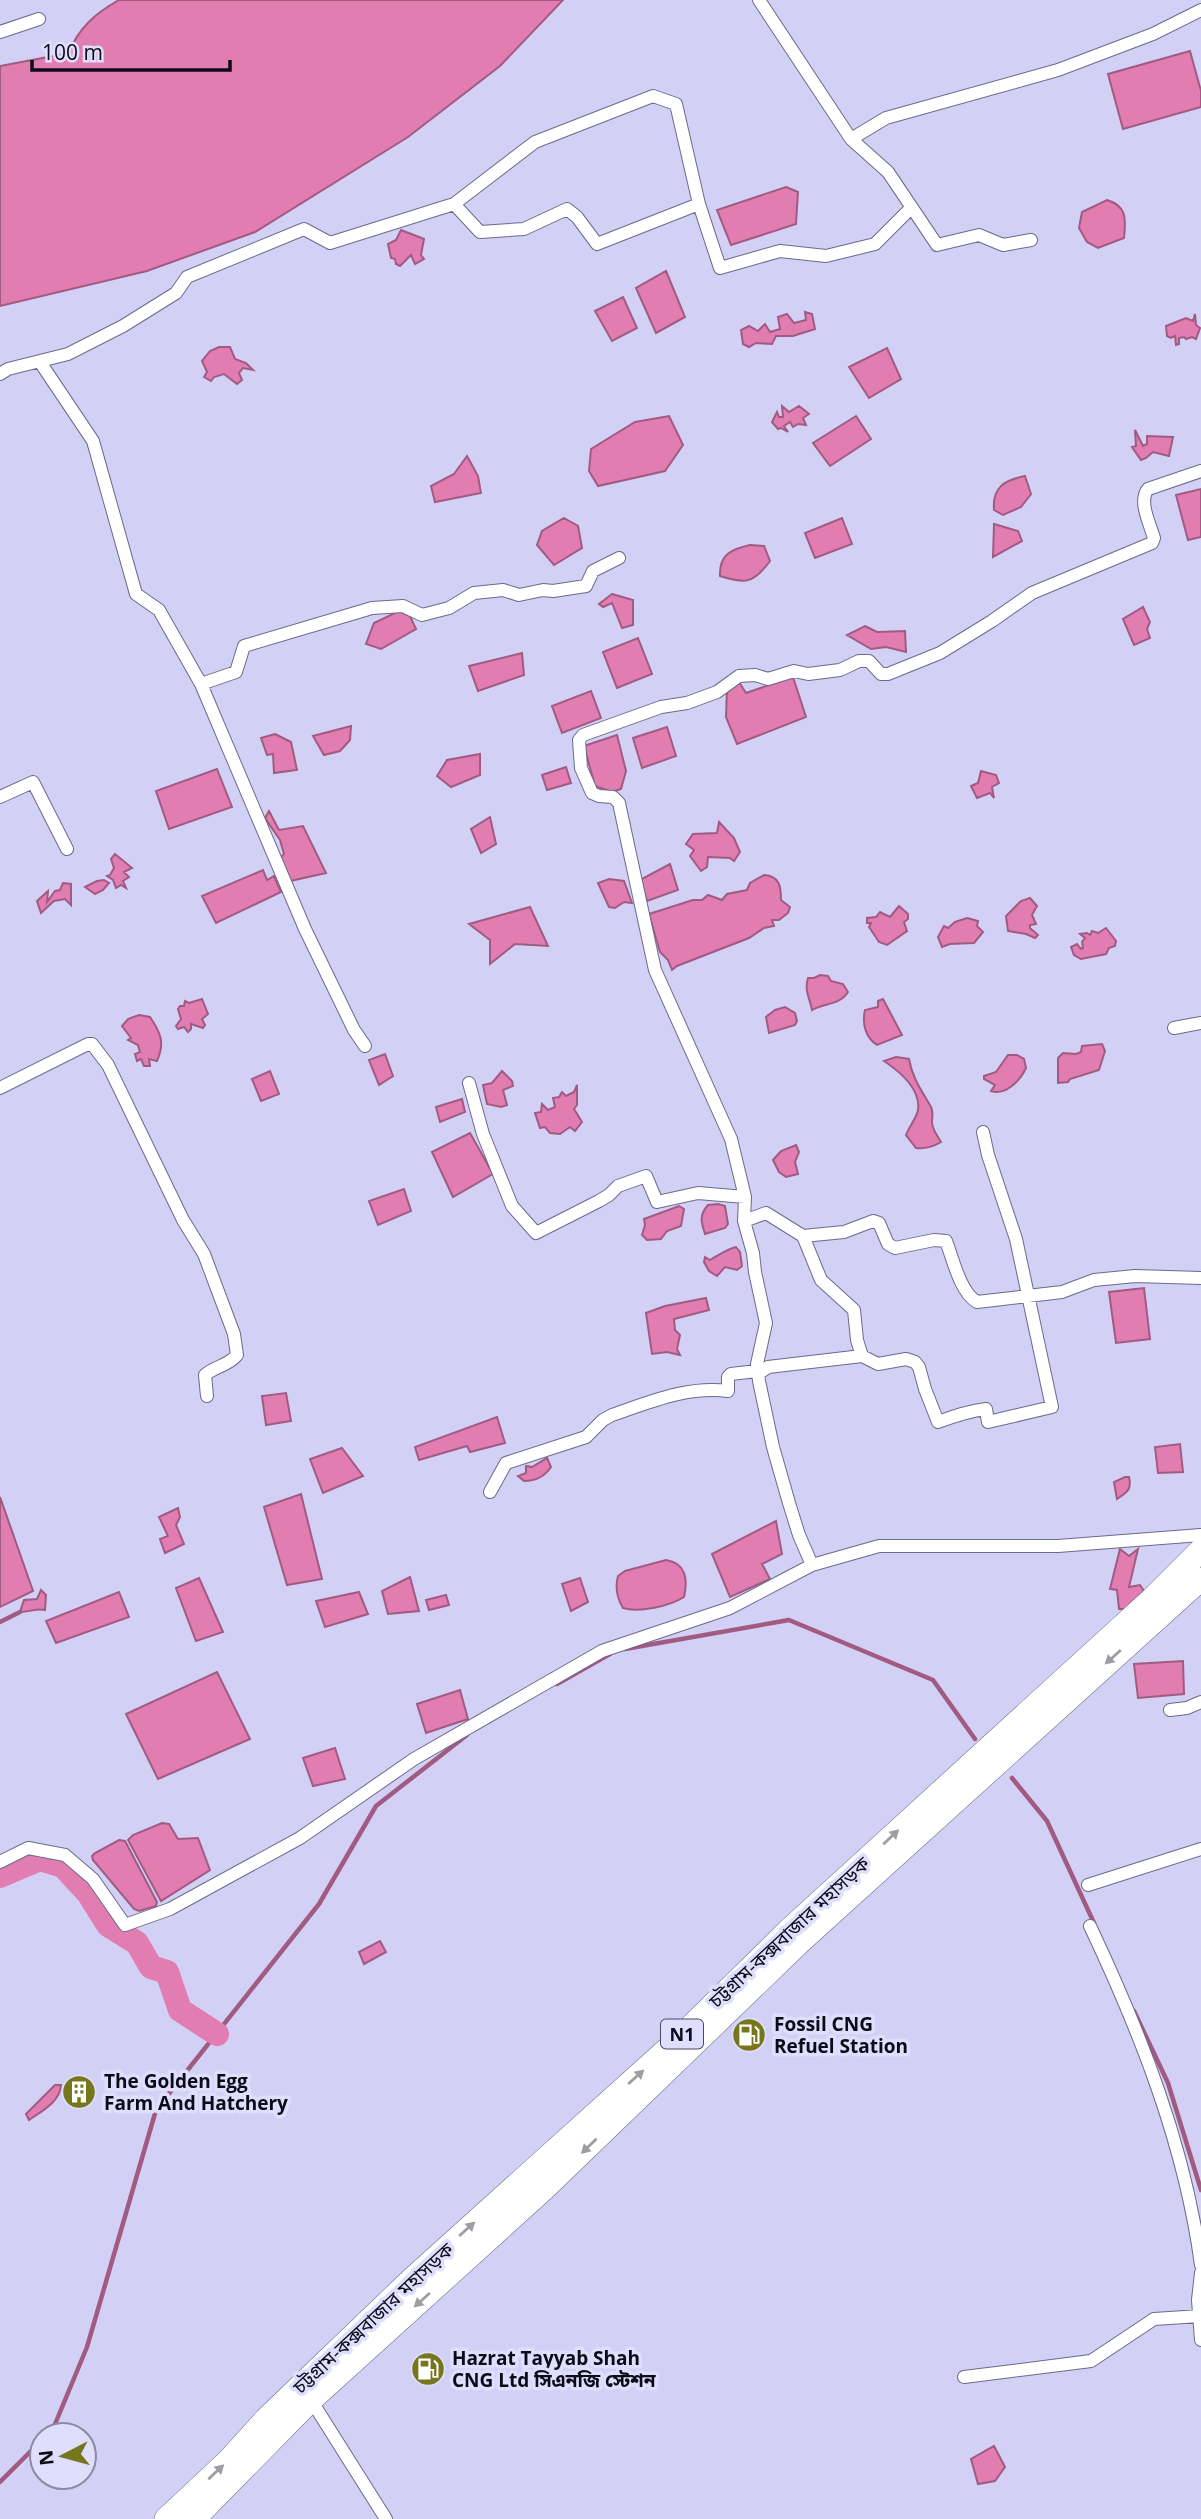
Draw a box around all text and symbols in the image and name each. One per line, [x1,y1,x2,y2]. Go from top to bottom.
scale bar [32,28,229,72]
text: 100 m [42,38,103,66]
one-way arrow [1105,1648,1122,1664]
one-way arrow [882,1829,899,1845]
street label: চট্টগ্রাম-কক্সবাজার মহাসড়ক [702,1850,875,2014]
place label: Fossil CNG Refuel Station [774,2011,908,2059]
fuel station icon: Fossil CNG Refuel Station [730,2016,768,2054]
road number: N1 [661,2020,703,2048]
place label: The Golden Egg Farm And Hatchery [104,2068,288,2116]
one-way arrow [627,2069,645,2085]
building icon: The Golden Egg Farm And Hatchery [60,2073,98,2111]
one-way arrow [581,2138,598,2154]
one-way arrow [458,2222,475,2238]
street label: চট্টগ্রাম-কক্সবাজার মহাসড়ক [286,2236,459,2400]
one-way arrow [413,2292,430,2308]
place label: Hazrat Tayyab Shah CNG Ltd সিএনজি স্টেশন [452,2345,657,2393]
fuel station icon: Hazrat Tayyab Shah CNG Ltd সিএনজি স্টেশন [409,2350,447,2388]
north arrow [28,2421,98,2491]
text: N [32,2449,60,2467]
one-way arrow [207,2465,224,2481]

